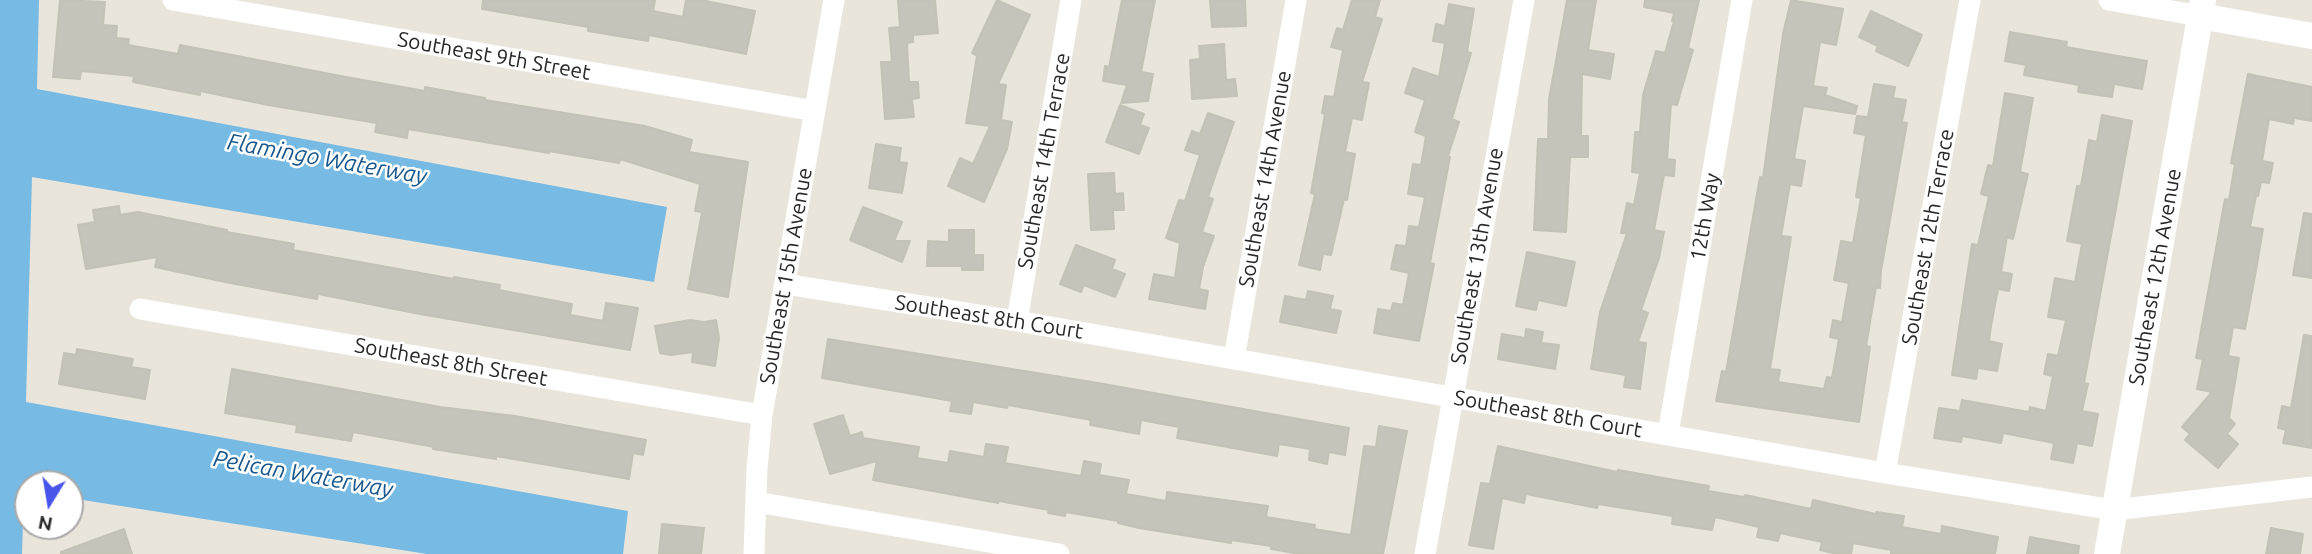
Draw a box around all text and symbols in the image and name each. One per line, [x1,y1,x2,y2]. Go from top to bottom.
street label: Southeast 9th Street [395,27,593,85]
street label: Southeast 14th Terrace [1013,51,1075,271]
street label: Southeast 14th Avenue [1234,69,1296,289]
street label: Southeast 12th Terrace [1897,127,1959,347]
water label: Flamingo Waterway [225,128,429,190]
street label: Southeast 13th Avenue [1446,146,1508,366]
street label: Southeast 15th Avenue [755,166,817,386]
street label: Southeast 12th Avenue [2124,167,2186,387]
street label: 12th Way [1685,171,1725,263]
street label: Southeast 8th Court [893,290,1085,344]
street label: Southeast 8th Street [352,333,550,391]
street label: Southeast 8th Court [1452,385,1644,443]
water label: Pelican Waterway [211,445,395,503]
north arrow [14,470,84,540]
text: N [36,511,54,536]

